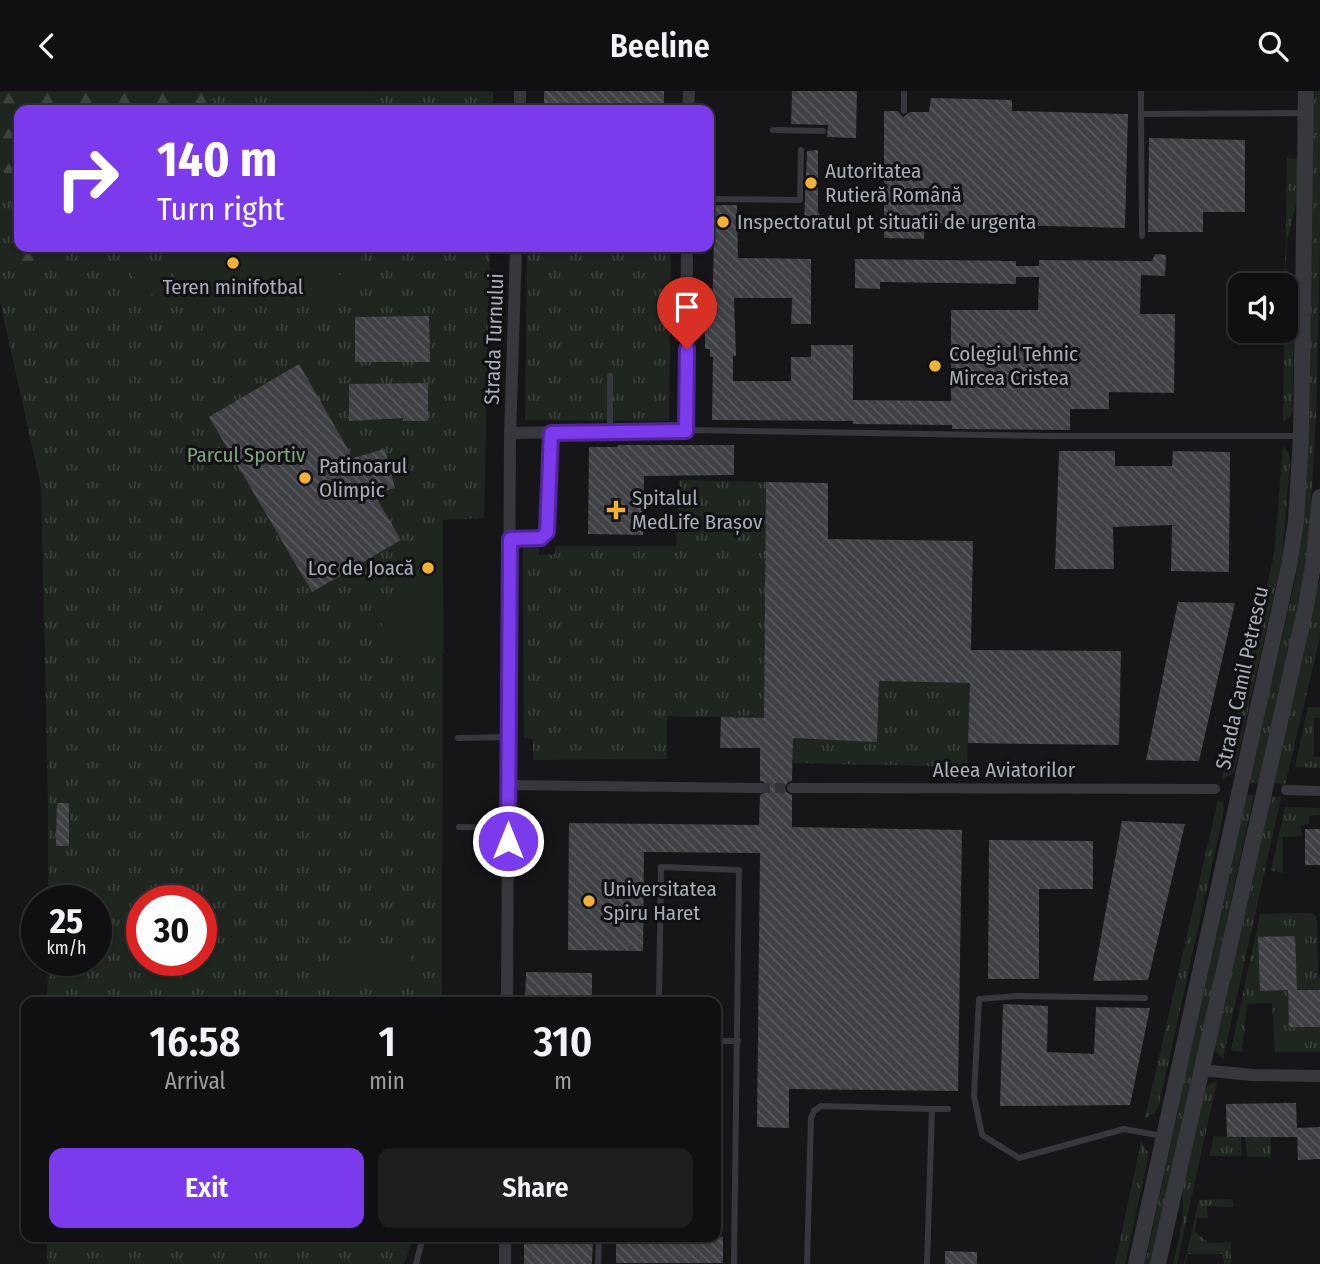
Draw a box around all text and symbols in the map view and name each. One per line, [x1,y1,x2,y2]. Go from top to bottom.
icon: back [28,27,66,65]
text: Beeline [610,27,710,65]
icon: search [1254,27,1292,65]
text: 140 m [157,130,277,189]
icon: right [42,133,133,224]
place label: Autoritatea Rutieră Română [825,158,962,208]
marker: Autoritatea Rutieră Română [803,175,819,191]
text: Turn right [157,190,284,228]
place label: Inspectoratul pt situatii de urgenta [737,209,1036,235]
marker: Inspectoratul pt situatii de urgenta [715,214,731,230]
marker: Teren minifotbal [225,255,241,271]
street label: Strada Turnului [479,273,509,405]
map controls [1228,273,1298,343]
button: sound [1228,273,1298,343]
place label: Teren minifotbal [163,274,304,300]
pin [657,277,717,349]
icon: arrive [668,288,706,326]
place label: Colegiul Tehnic Mircea Cristea [949,341,1078,391]
marker: Colegiul Tehnic Mircea Cristea [927,358,943,374]
park label: Parcul Sportiv [187,442,306,468]
place label: Patinoarul Olimpic [319,453,408,503]
marker: Patinoarul Olimpic [297,470,313,486]
place label: Spitalul MedLife Brașov [632,485,763,535]
marker: Spitalul MedLife Brașov [606,500,626,520]
place label: Loc de Joacă [308,555,414,581]
marker: Loc de Joacă [420,560,436,576]
street label: Strada Camil Petrescu [1210,584,1274,772]
street label: Aleea Aviatorilor [933,757,1076,783]
position arrow [471,804,545,878]
place label: Universitatea Spiru Haret [603,876,717,926]
speed limit sign: 30 [126,885,217,976]
marker: Universitatea Spiru Haret [581,893,597,909]
text: 25 [50,900,83,942]
text: km/h [46,937,87,959]
text: 16:58 [150,1017,241,1067]
text: 1 [378,1017,396,1067]
text: 310 [534,1017,592,1067]
text: Arrival [165,1067,226,1095]
text: min [369,1067,405,1095]
text: m [554,1067,572,1095]
button: Exit [49,1148,364,1228]
button: Share [378,1148,693,1228]

